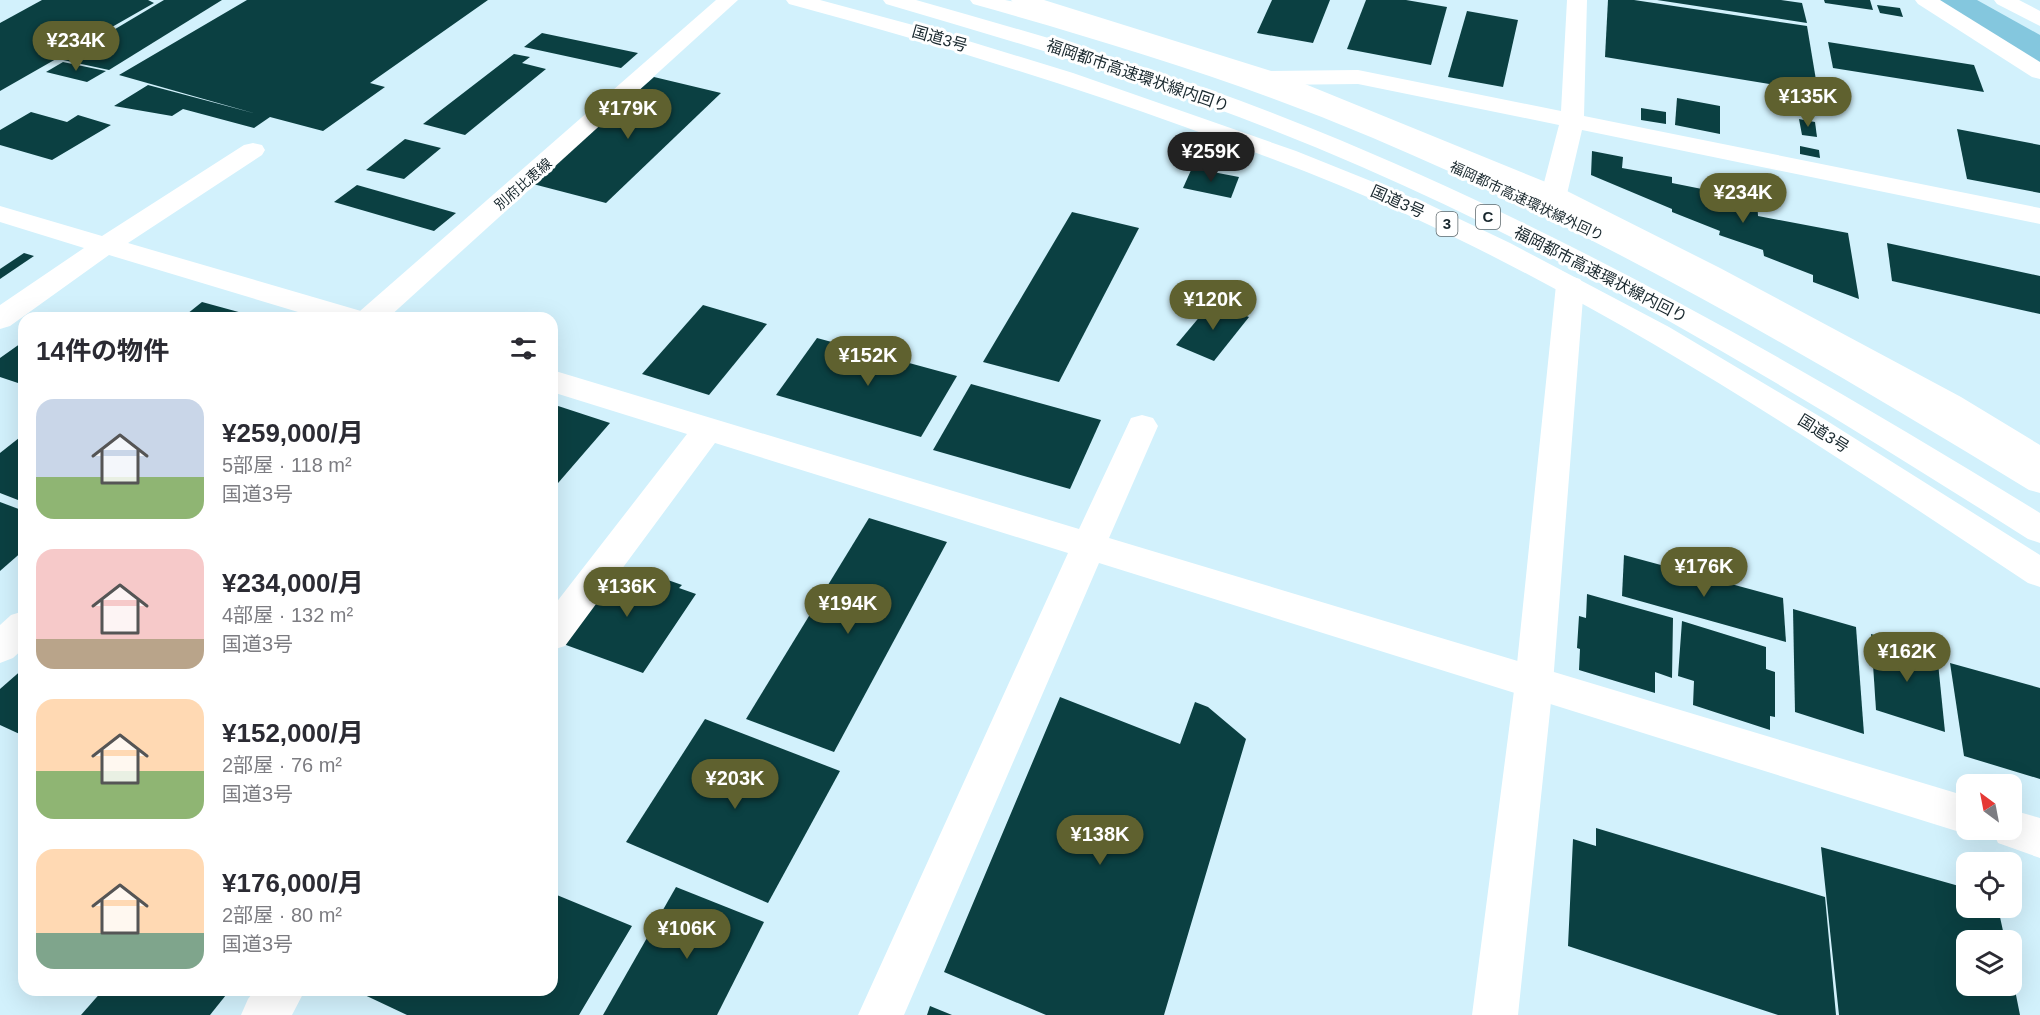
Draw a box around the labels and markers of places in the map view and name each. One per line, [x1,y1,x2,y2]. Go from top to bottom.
pin: ¥234K [34,21,118,72]
pin: ¥135K [1766,77,1850,128]
pin: ¥179K [586,89,670,140]
pin: ¥259K [1169,132,1253,183]
pin: ¥234K [1701,173,1785,224]
pin: ¥120K [1171,280,1255,331]
pin: ¥152K [826,336,910,387]
pin: ¥176K [1662,547,1746,598]
pin: ¥136K [585,567,669,618]
pin: ¥194K [806,584,890,635]
pin: ¥162K [1865,632,1949,683]
pin: ¥203K [693,759,777,810]
pin: ¥138K [1058,815,1142,866]
pin: ¥106K [645,909,729,960]

